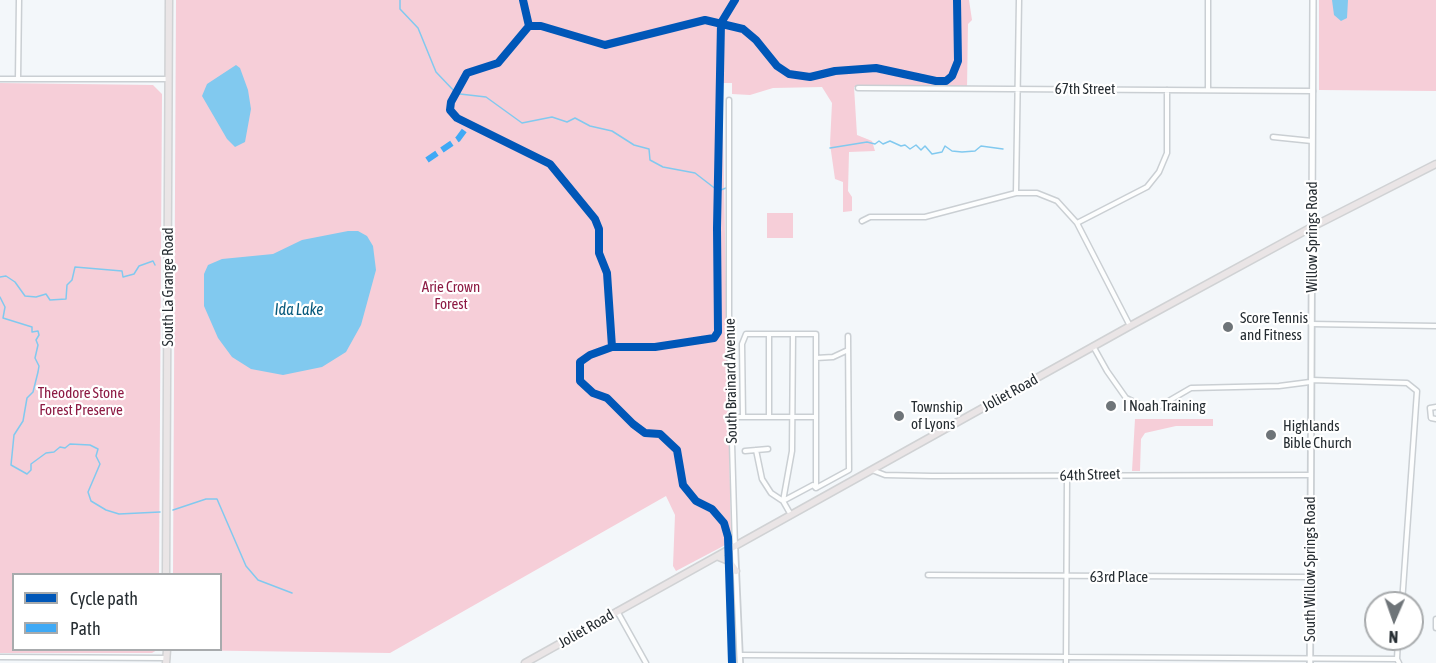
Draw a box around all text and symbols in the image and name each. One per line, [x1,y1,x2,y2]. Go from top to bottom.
street label: 67th Street [1055,80,1115,98]
street label: Willow Springs Road [1303,181,1321,293]
street label: South La Grange Road [159,227,177,347]
park label: Arie Crown Forest [422,278,480,313]
water label: Ida Lake [275,300,323,320]
place label: Score Tennis and Fitness [1240,309,1308,344]
street label: South Brainard Avenue [721,318,741,444]
marker: Score Tennis and Fitness [1221,320,1235,334]
street label: Joliet Road [979,370,1041,416]
park label: Theodore Stone Forest Preserve [38,384,124,419]
place label: I Noah Training [1123,397,1206,415]
place label: Township of Lyons [911,398,963,433]
marker: I Noah Training [1104,399,1118,413]
marker: Township of Lyons [892,409,906,423]
place label: Highlands Bible Church [1283,417,1352,452]
marker: Highlands Bible Church [1264,428,1278,442]
street label: 64th Street [1059,465,1121,485]
street label: South Willow Springs Road [1301,496,1319,642]
street label: 63rd Place [1090,568,1148,586]
legend [12,573,222,651]
text: Cycle path [70,588,138,609]
north arrow [1364,591,1424,651]
street label: Joliet Road [555,606,617,652]
text: Path [70,618,101,639]
text: N [1388,628,1398,646]

